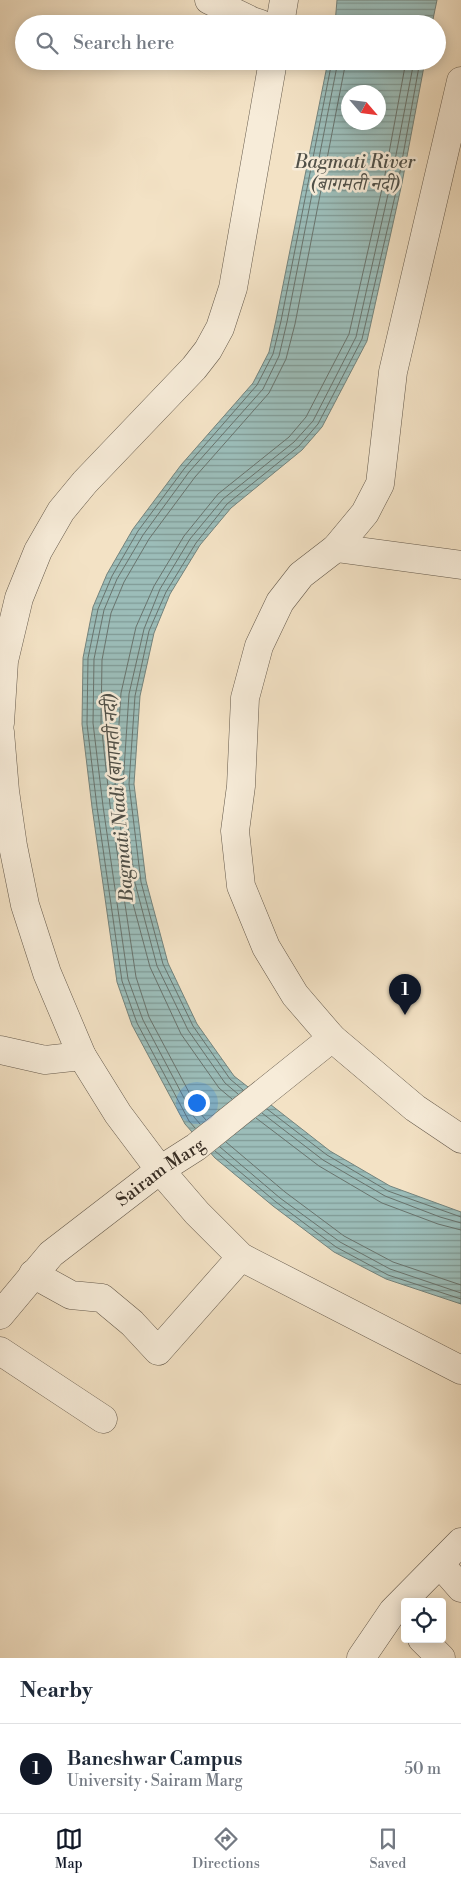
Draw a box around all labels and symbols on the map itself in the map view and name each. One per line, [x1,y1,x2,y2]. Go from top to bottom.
north arrow [341,85,386,130]
water label: Bagmati River (बागमती नदी) [294,150,416,196]
water label: Bagmati Nadi (बागमती नदी) [97,692,139,904]
pin: 1 [389,974,421,1015]
your location [184,1090,210,1116]
street label: Sairam Marg [111,1133,210,1212]

